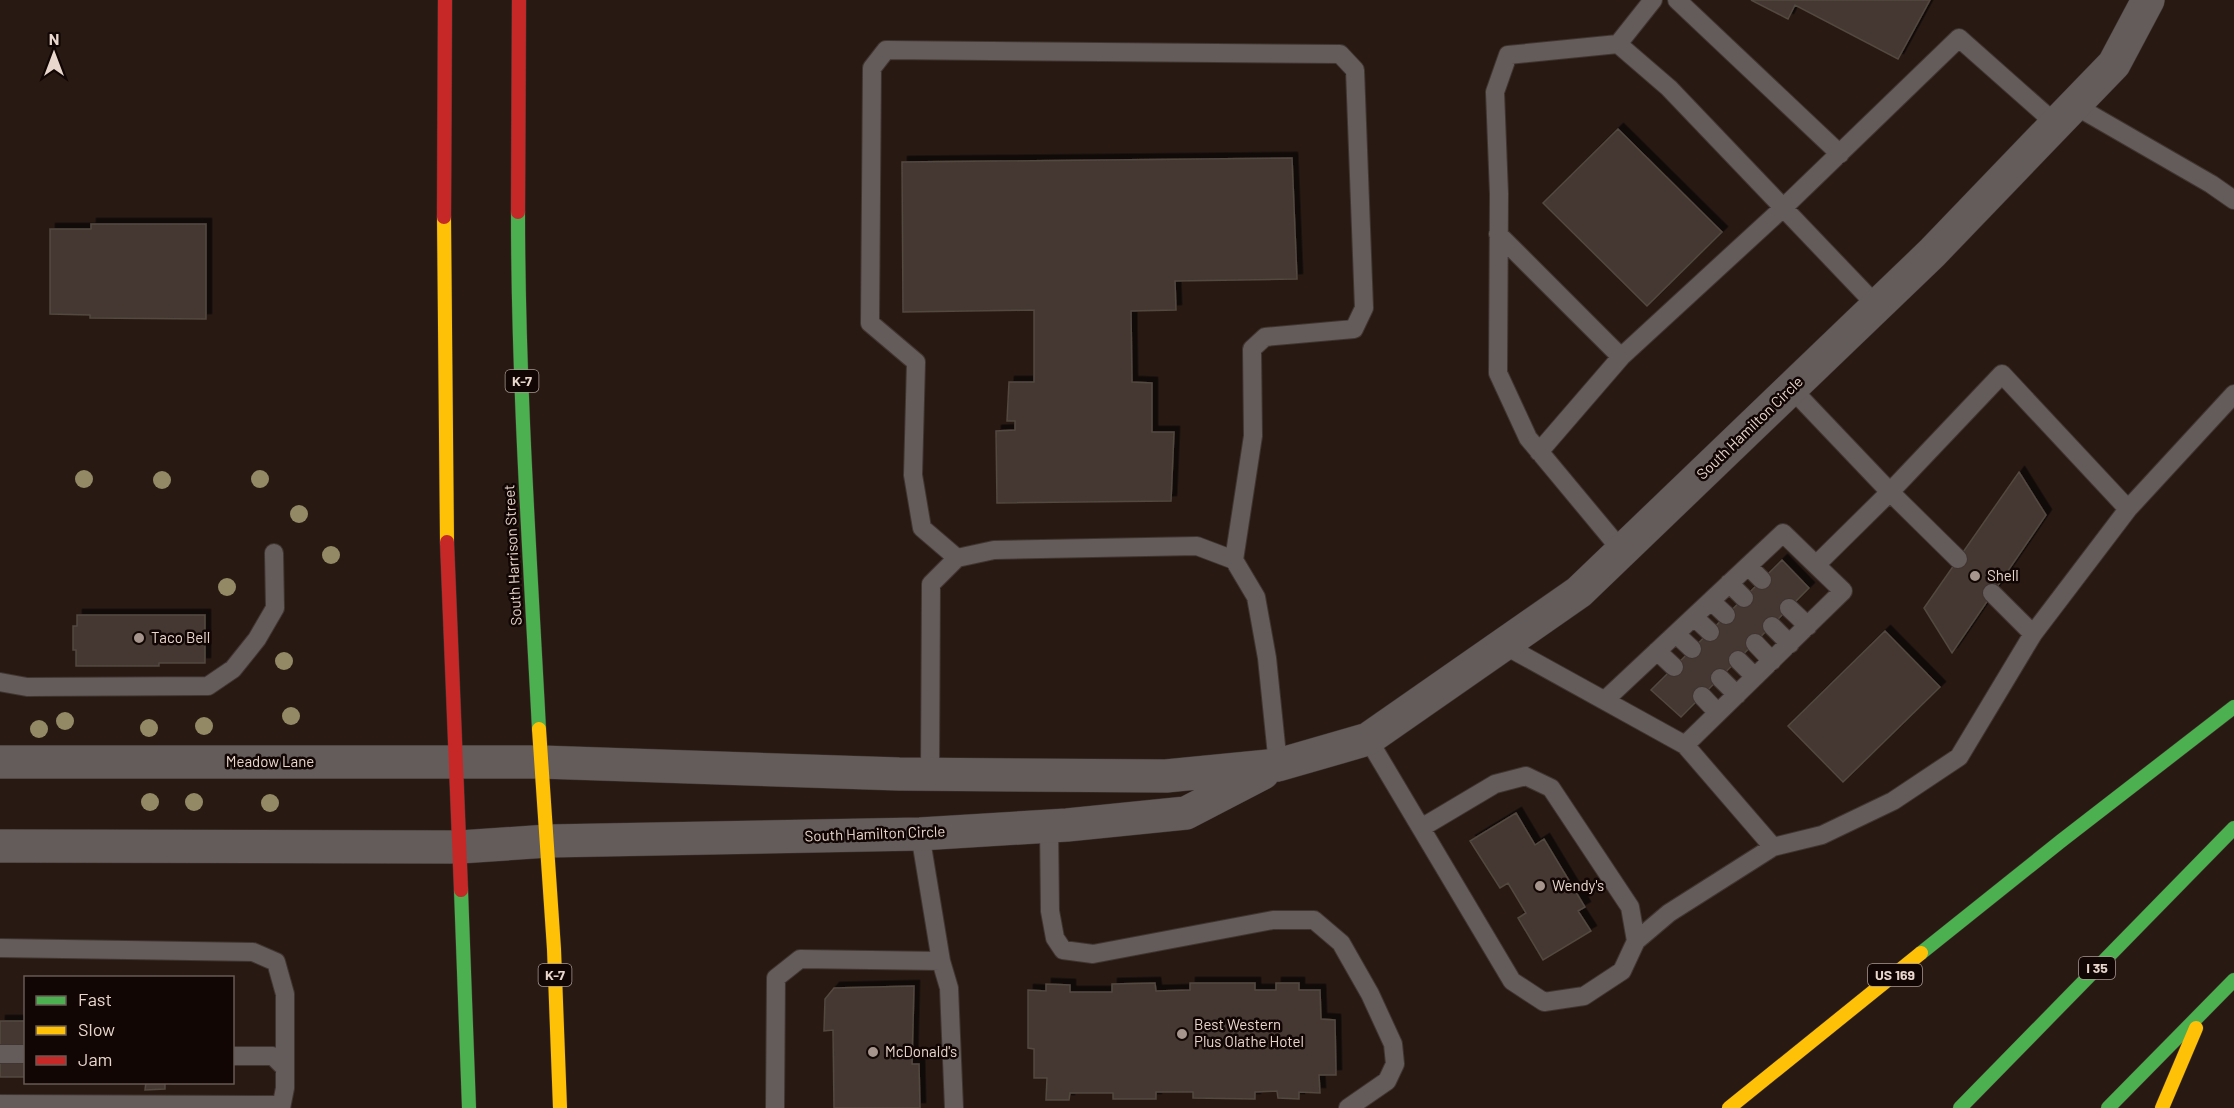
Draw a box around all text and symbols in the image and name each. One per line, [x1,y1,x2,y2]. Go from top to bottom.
north arrow [24,24,84,84]
text: N [49,29,59,48]
road number: K-7 [506,370,538,392]
street label: South Hamilton Circle [1692,372,1806,483]
street label: South Harrison Street [499,484,525,626]
place label: Shell [1987,566,2019,584]
marker: Shell [1968,569,1982,583]
place label: Taco Bell [151,628,210,646]
marker: Taco Bell [132,631,146,645]
street label: Meadow Lane [226,752,314,770]
street label: South Hamilton Circle [804,822,946,844]
place label: Wendy's [1552,876,1604,894]
marker: Wendy's [1533,879,1547,893]
road number: I 35 [2079,957,2115,979]
road number: K-7 [538,964,572,986]
road number: US 169 [1868,964,1922,986]
legend [24,976,234,1084]
text: Fast [78,988,112,1010]
place label: Best Western Plus Olathe Hotel [1194,1015,1304,1050]
text: Slow [78,1018,115,1040]
marker: Best Western Plus Olathe Hotel [1175,1027,1189,1041]
place label: McDonald's [885,1042,957,1060]
marker: McDonald's [866,1045,880,1059]
text: Jam [78,1048,112,1070]

